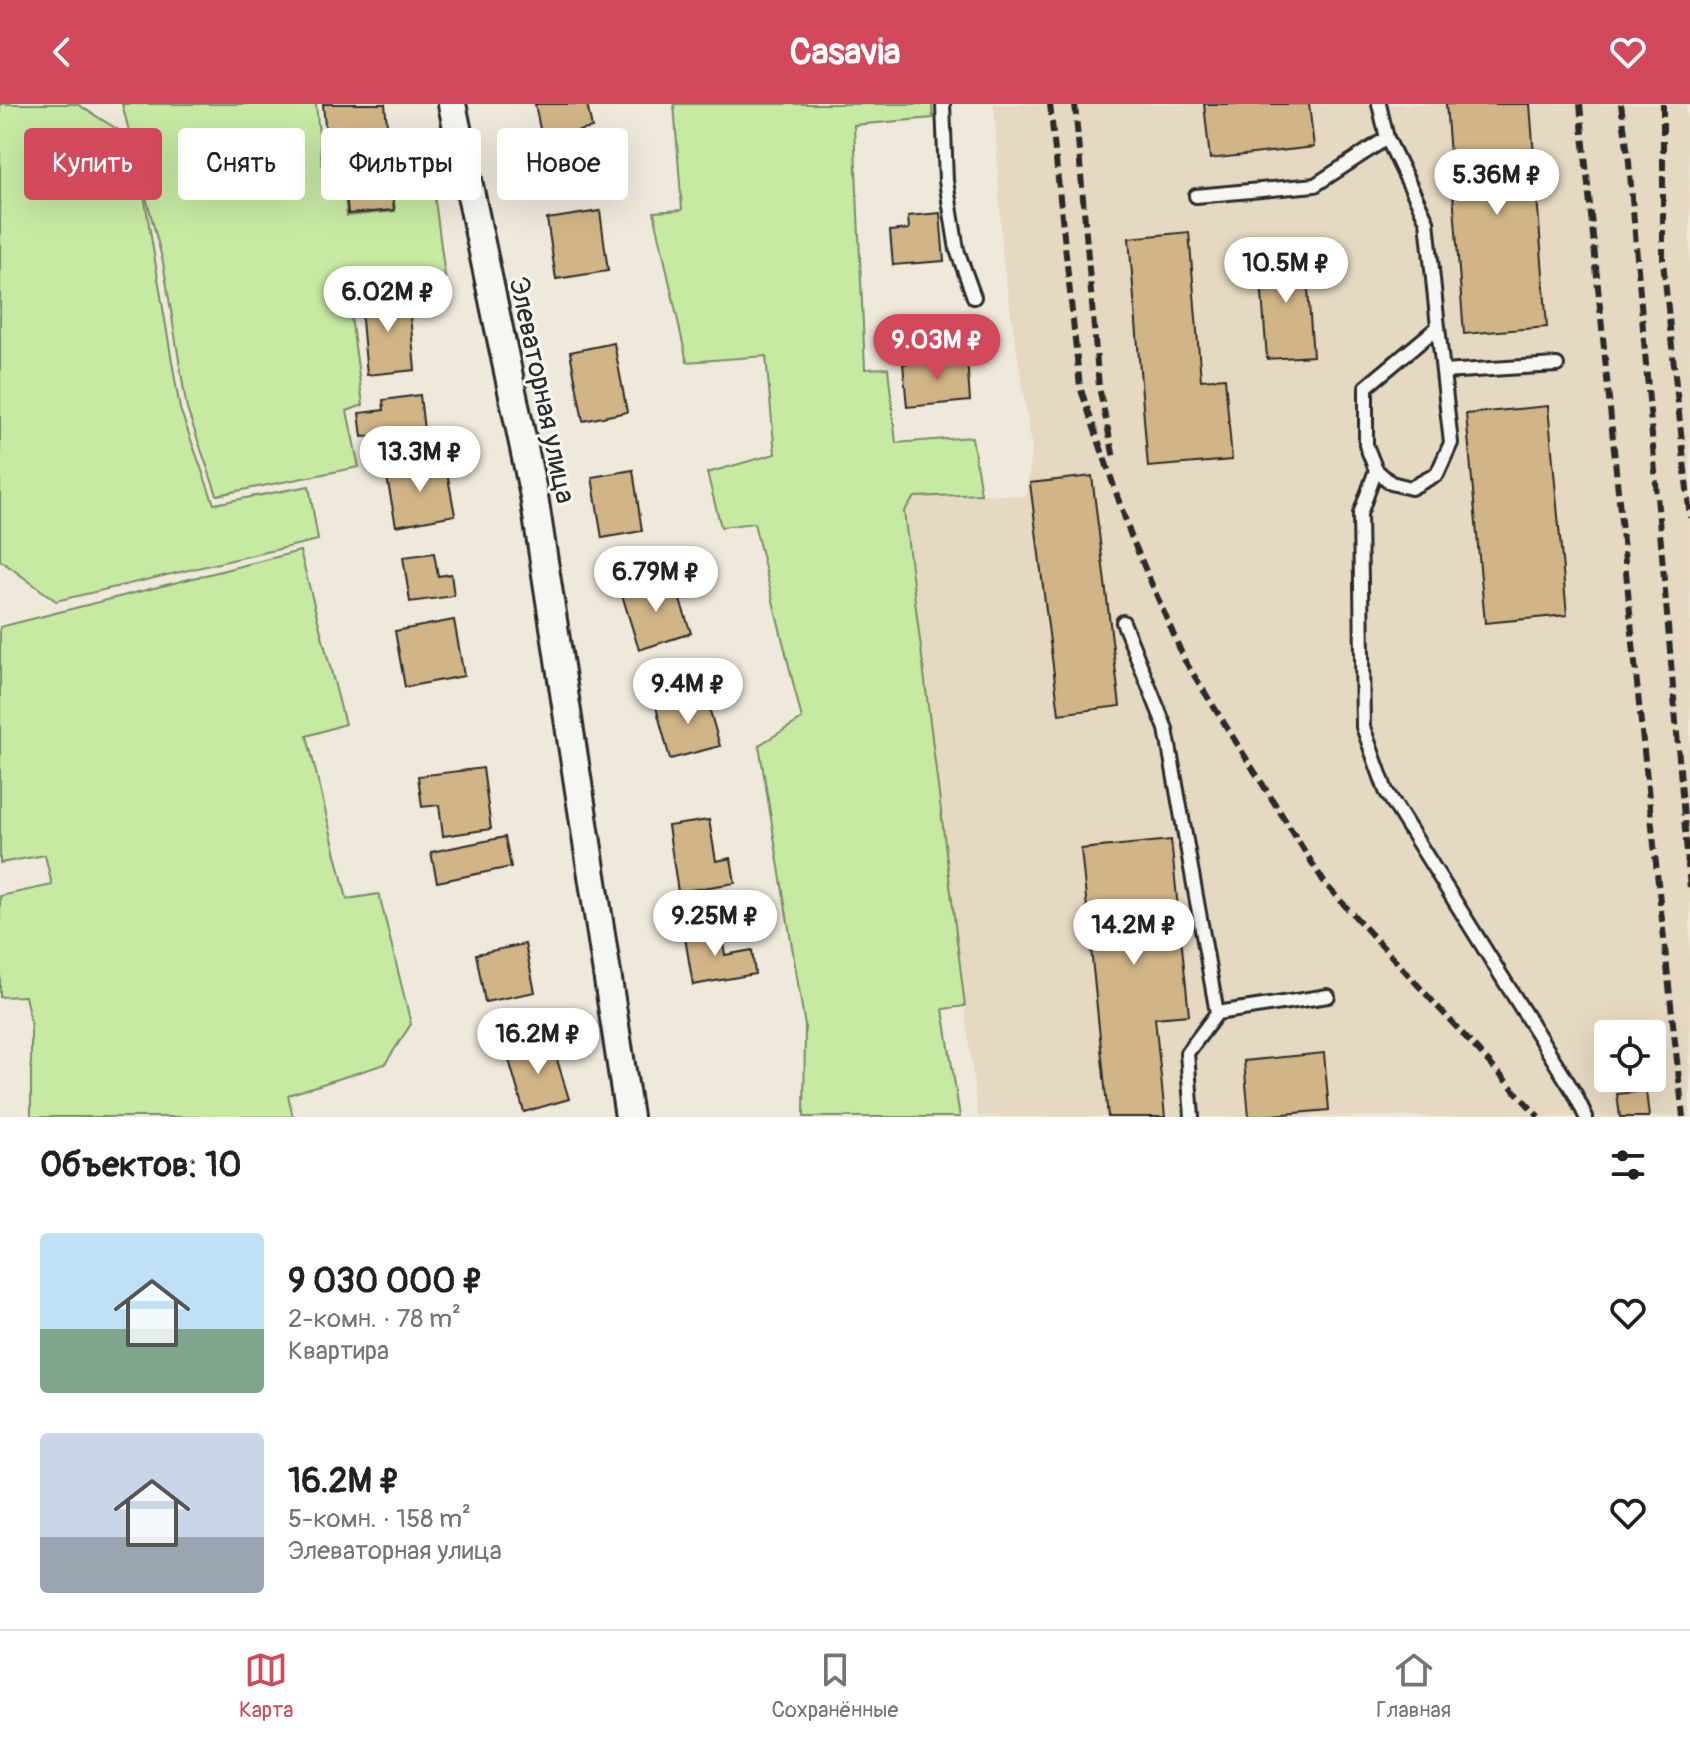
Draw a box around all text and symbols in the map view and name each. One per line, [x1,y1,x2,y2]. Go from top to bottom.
icon: back [40,30,84,74]
text: Casavia [789,30,901,75]
icon: heart [1606,30,1650,74]
chip: Купить [24,128,162,200]
chip: Снять [178,128,305,200]
chip: Фильтры [321,128,481,200]
chip: Новое [497,128,628,200]
pin: 5.36M ₽ [1423,149,1571,217]
text: 5.36M ₽ [1452,159,1542,191]
pin: 10.5M ₽ [1212,237,1360,305]
text: 10.5M ₽ [1242,247,1330,279]
pin: 6.02M ₽ [314,266,462,334]
street label: Элеваторная улица [500,274,583,507]
text: 6.02M ₽ [341,276,435,308]
pin: 9.03M ₽ [863,314,1011,382]
text: 9.03M ₽ [891,324,983,356]
pin: 13.3M ₽ [346,426,494,494]
text: 13.3M ₽ [378,436,462,468]
pin: 6.79M ₽ [582,546,730,614]
text: 6.79M ₽ [612,556,700,588]
pin: 9.4M ₽ [623,658,753,726]
text: 9.4M ₽ [651,668,725,700]
pin: 9.25M ₽ [641,890,789,958]
pin: 14.2M ₽ [1060,899,1208,967]
text: 9.25M ₽ [671,900,759,932]
text: 14.2M ₽ [1091,909,1177,941]
pin: 16.2M ₽ [464,1008,612,1076]
text: 16.2M ₽ [495,1018,581,1050]
map controls [1594,1020,1666,1092]
button: locate [1594,1020,1666,1092]
icon: filters [1606,1143,1650,1187]
text: Объектов: 10 [40,1144,241,1187]
text: 9 030 000 ₽ [288,1260,483,1303]
icon: home [104,1265,200,1361]
icon: heart [1606,1291,1650,1335]
text: 2-комн. · 78 m² [288,1303,461,1335]
text: Квартира [288,1335,389,1367]
text: 16.2M ₽ [288,1460,400,1503]
icon: home [104,1465,200,1561]
icon: heart [1606,1491,1650,1535]
text: 5-комн. · 158 m² [288,1503,471,1535]
text: Элеваторная улица [288,1535,502,1567]
tab: Карта [239,1648,294,1724]
tab: Сохранённые [771,1648,898,1724]
tab: Главная [1376,1648,1451,1724]

